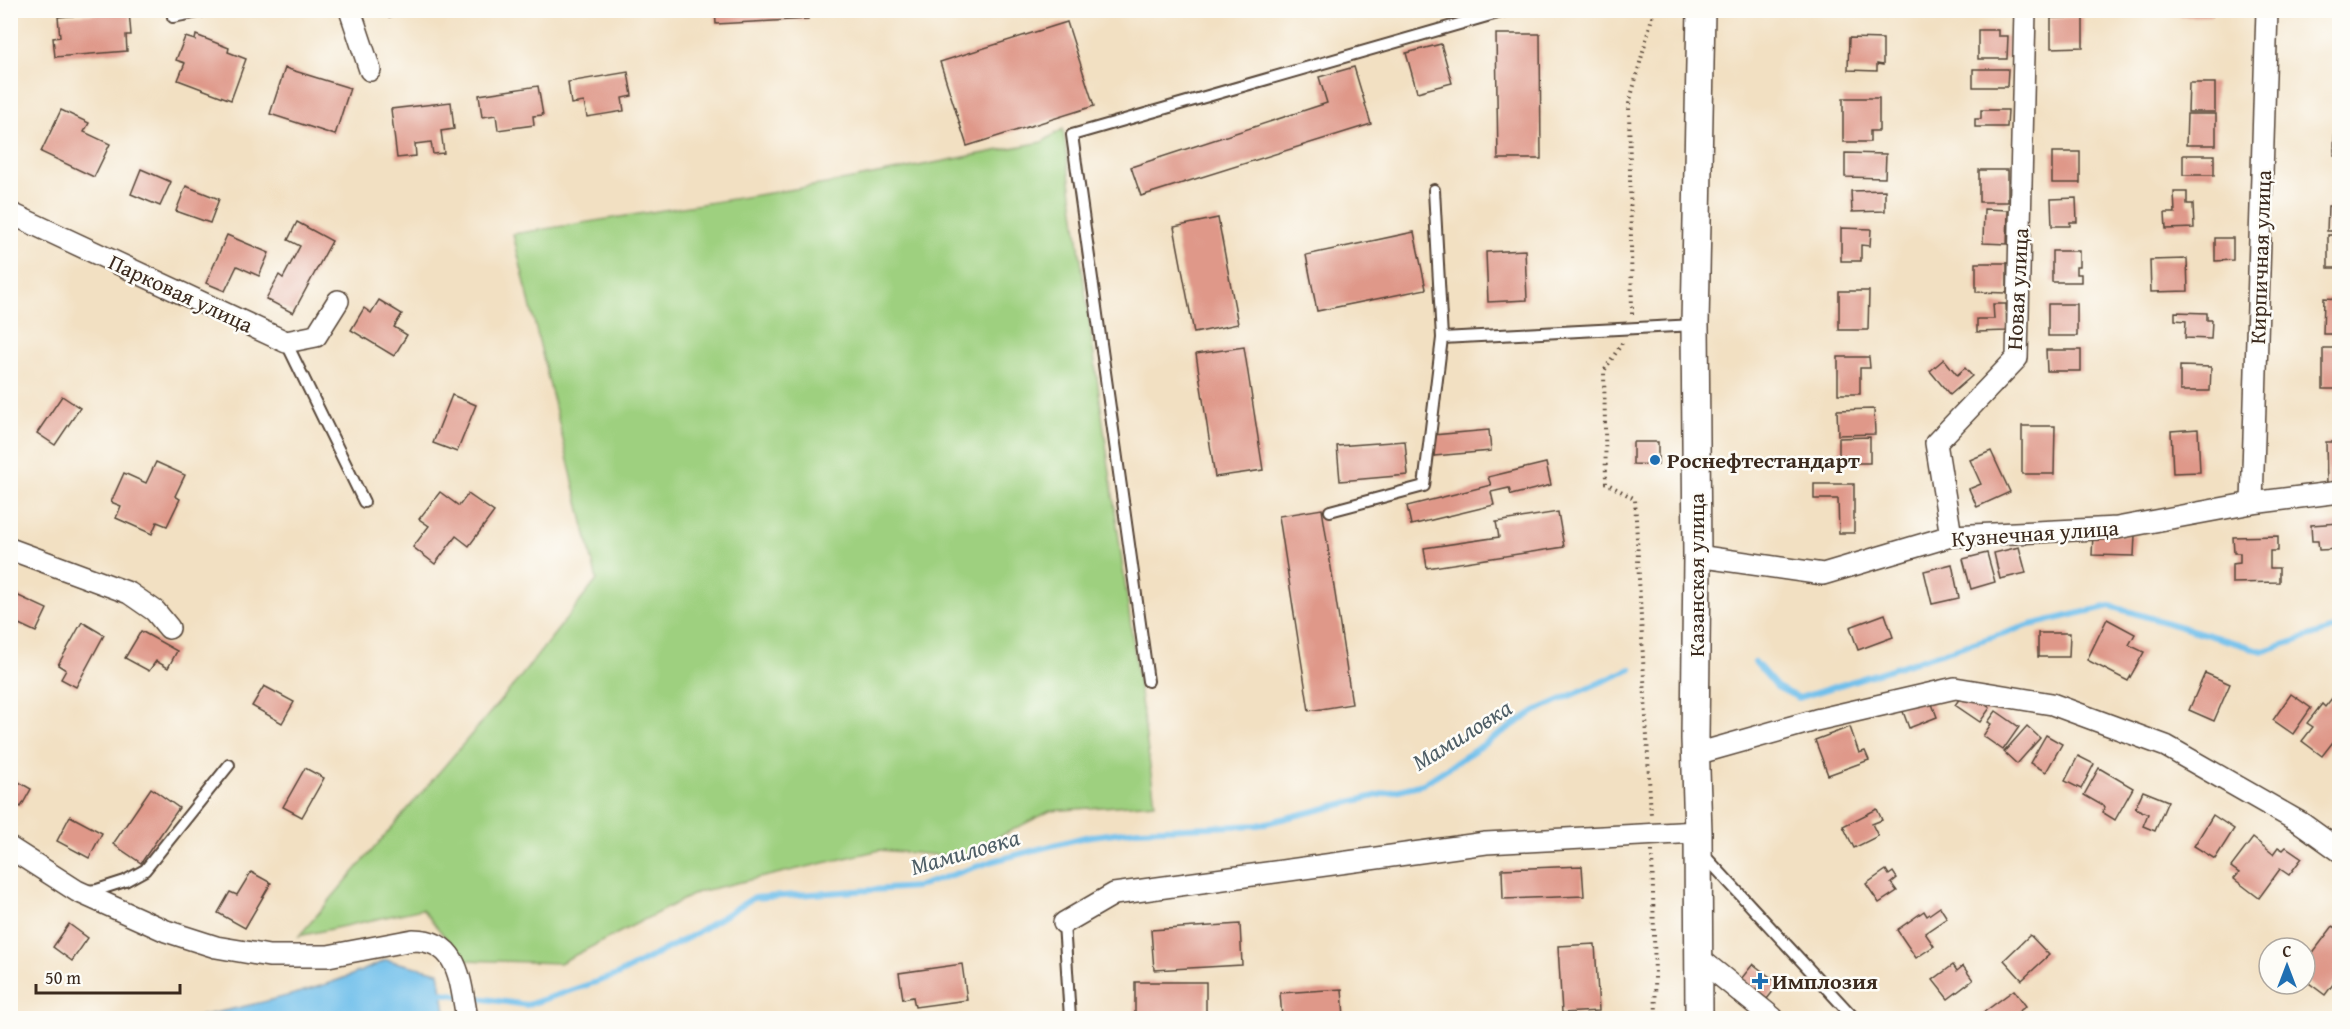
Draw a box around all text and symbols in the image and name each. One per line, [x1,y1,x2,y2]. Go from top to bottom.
street label: Кирпичная улица [2241,169,2279,345]
street label: Новая улица [1998,227,2036,351]
street label: Парковая улица [104,246,259,341]
place label: Роснефтестандарт [1667,444,1860,476]
marker: Роснефтестандарт [1648,453,1662,467]
street label: Казанская улица [1680,493,1712,657]
street label: Кузнечная улица [1950,511,2120,555]
water label: Мамиловка [1405,690,1519,779]
water label: Мамиловка [906,819,1024,884]
north arrow [2257,936,2317,996]
text: С [2282,939,2292,963]
scale bar [36,957,180,995]
text: 50 m [45,964,81,991]
place label: Имплозия [1772,965,1878,997]
marker: Имплозия [1753,974,1767,988]

